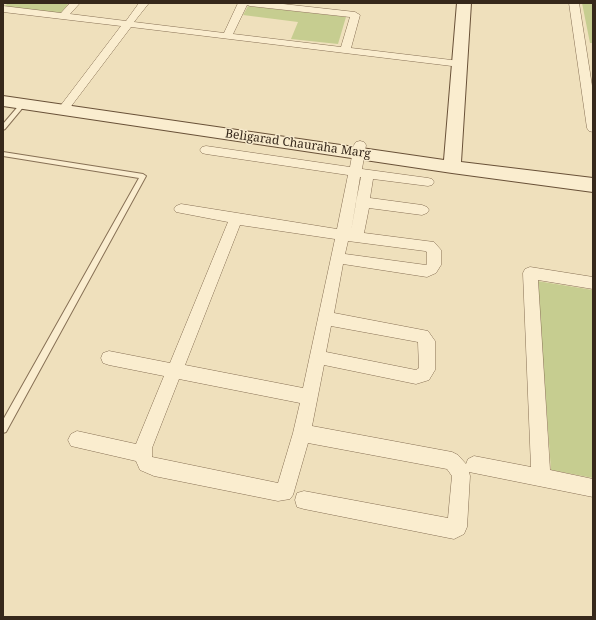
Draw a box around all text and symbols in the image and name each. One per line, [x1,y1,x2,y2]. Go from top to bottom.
street label: Beligarad Chauraha Marg [224,127,372,161]

